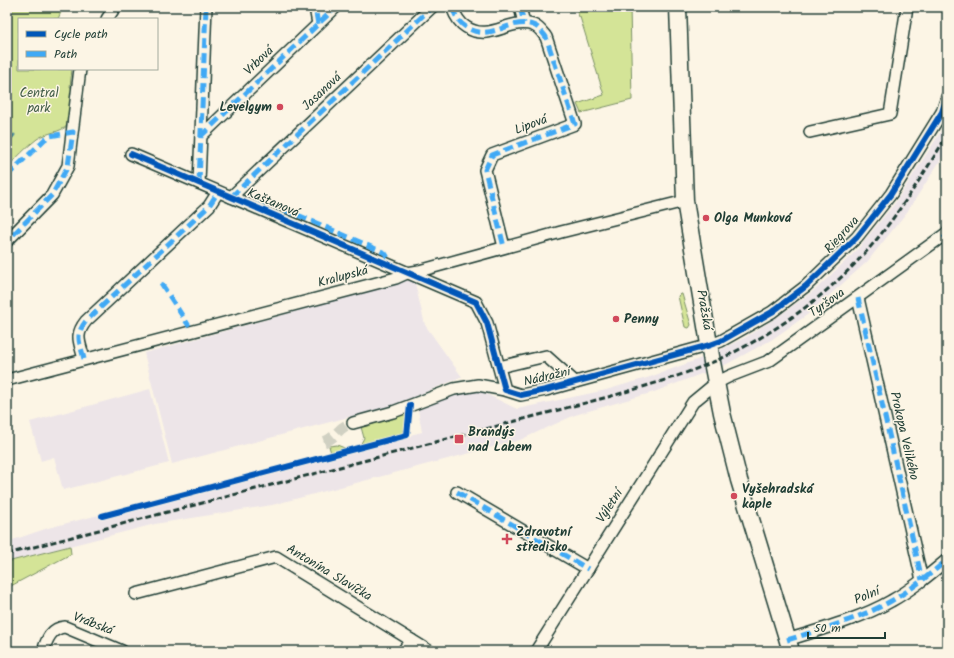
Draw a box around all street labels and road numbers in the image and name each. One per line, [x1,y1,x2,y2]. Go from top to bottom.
street label: Vrbová [239,40,280,81]
street label: Jasanová [297,67,348,116]
street label: Lipová [511,108,552,141]
street label: Kaštanová [244,183,304,224]
street label: Riegrova [819,211,865,259]
street label: Kralupská [315,260,372,294]
street label: Tyršova [804,283,850,323]
street label: Pražská [690,288,718,334]
street label: Nádražní [522,361,574,393]
street label: Prokopa Velikého [884,390,924,483]
street label: Výletní [591,483,630,527]
street label: Antonína Slavíčka [282,539,376,607]
street label: Polní [851,580,885,611]
street label: Vrábská [70,607,118,642]

